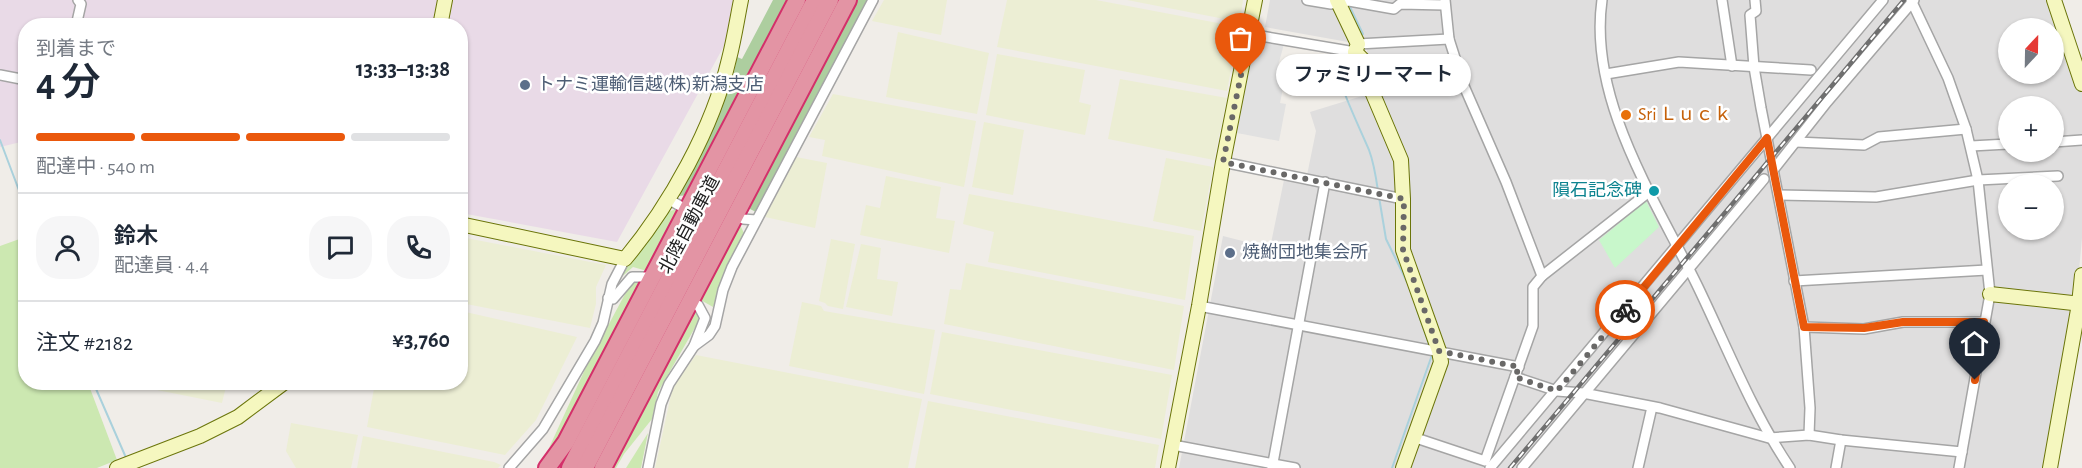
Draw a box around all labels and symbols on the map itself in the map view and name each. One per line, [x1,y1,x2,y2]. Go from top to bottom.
pin [1215,13,1266,75]
north arrow [1998,18,2064,84]
callout: ファミリーマート [1277,54,1472,96]
place label: トナミ運輸信越(株)新潟支店 [537,74,764,94]
marker: トナミ運輸信越(株)新潟支店 [518,78,532,92]
place label: Sri Ｌｕｃｋ [1638,106,1731,124]
marker: Sri Ｌｕｃｋ [1619,108,1633,122]
street label: 北陸自動車道 [655,172,723,277]
place label: 隕石記念碑 [1552,181,1642,200]
marker: 隕石記念碑 [1647,184,1661,198]
place label: 焼鮒団地集会所 [1242,242,1368,262]
marker: 焼鮒団地集会所 [1223,246,1237,260]
courier [1595,280,1655,340]
pin [1949,318,2000,380]

